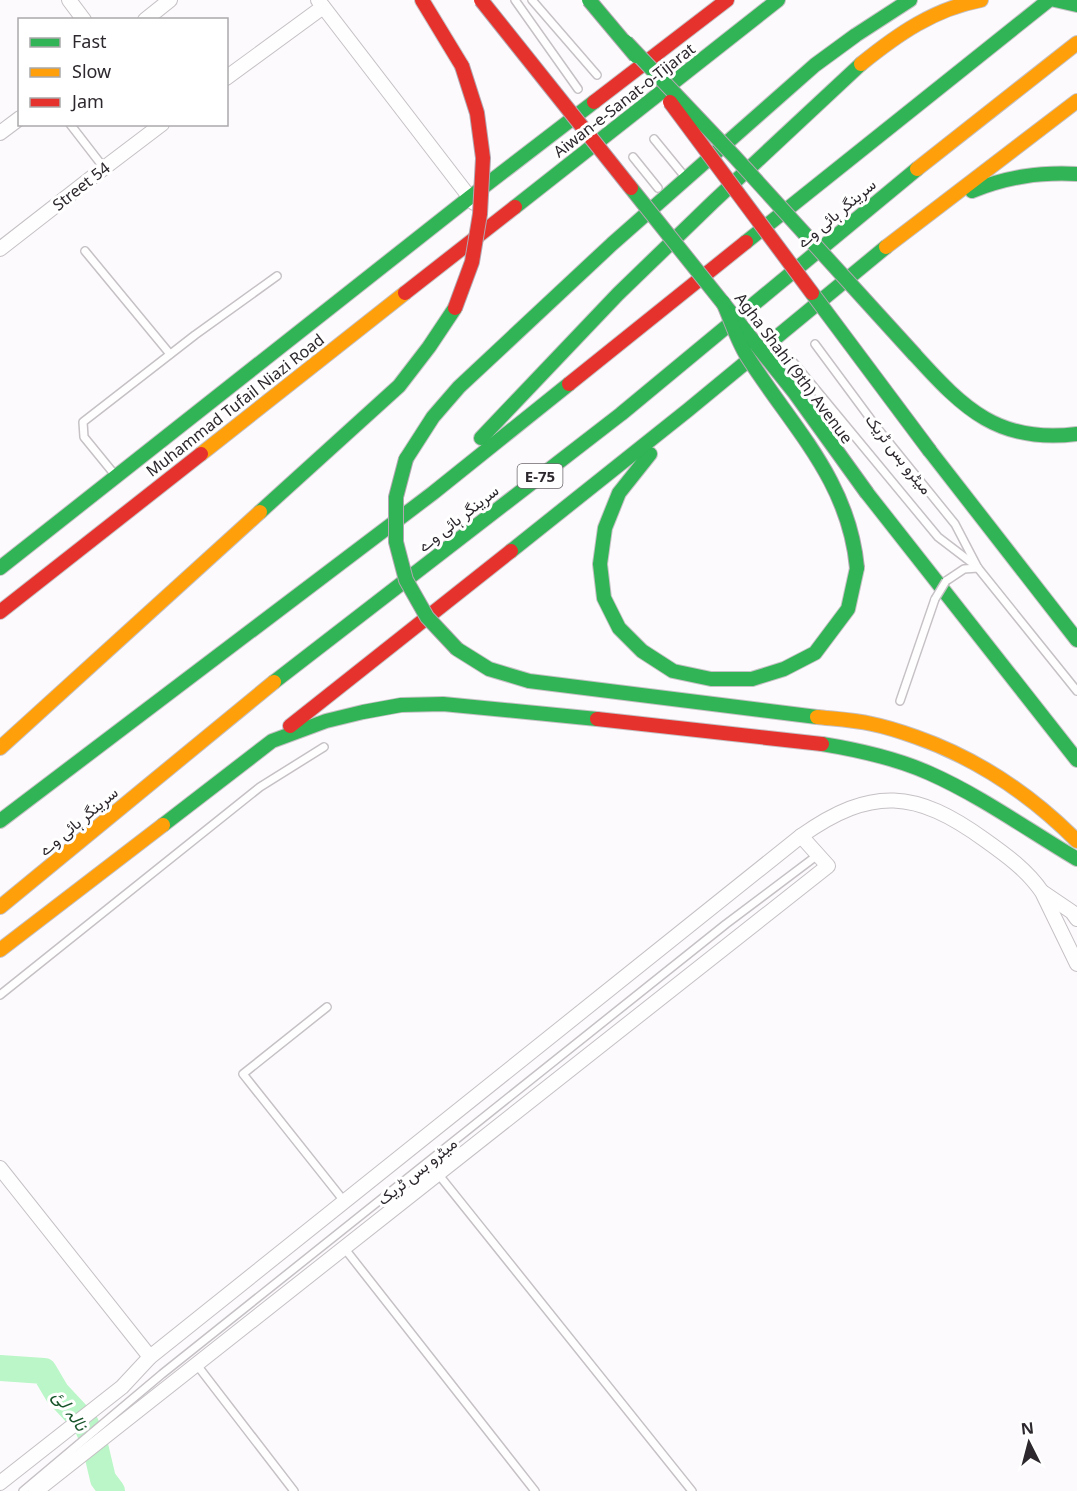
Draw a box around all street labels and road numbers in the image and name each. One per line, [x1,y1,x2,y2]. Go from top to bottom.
street label: Aiwan-e-Sanat-o-Tijarat [549,38,700,162]
street label: Street 54 [48,157,114,215]
street label: سرینگر ہائی وے [792,173,880,253]
street label: Agha Shahi (9th) Avenue [730,288,858,448]
street label: Muhammad Tufail Niazi Road [141,328,329,482]
street label: میٹرو بس ٹریک [861,409,937,499]
road number: E-75 [518,464,562,488]
street label: سرینگر ہائی وے [413,479,503,557]
street label: سرینگر ہائی وے [34,781,122,861]
street label: میٹرو بس ٹریک [373,1132,461,1210]

